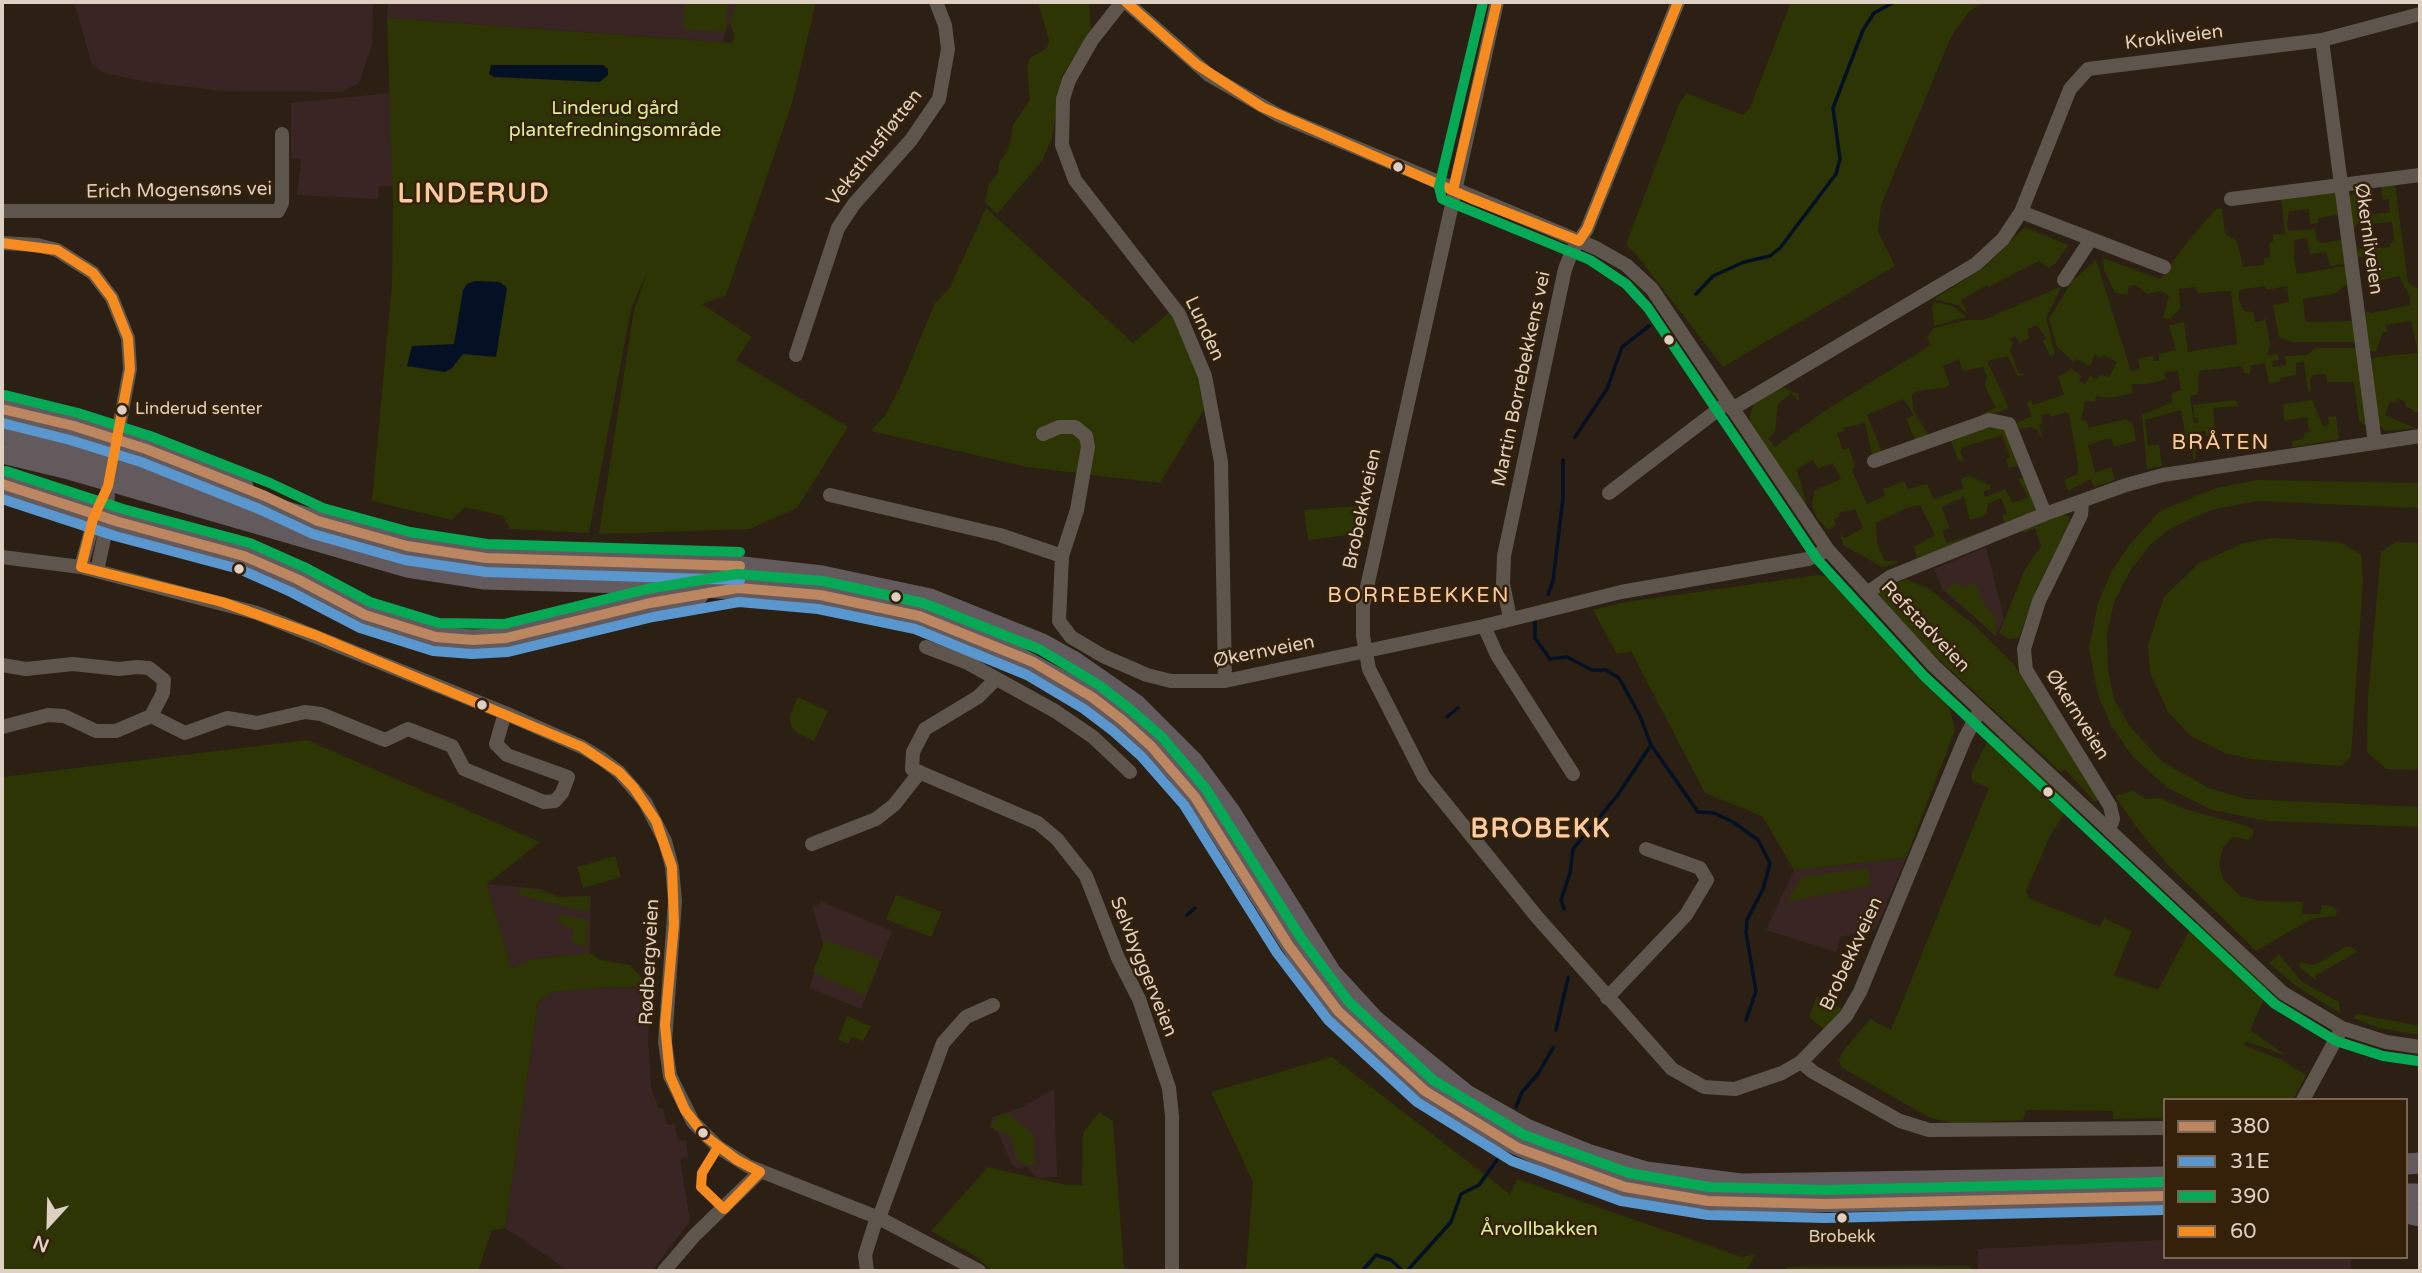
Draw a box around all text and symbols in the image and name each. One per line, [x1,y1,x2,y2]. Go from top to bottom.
street label: Krokliveien [2124,21,2224,55]
street label: Veksthusfløtten [822,85,928,211]
park label: Linderud gård plantefredningsområde [509,98,721,142]
unlabelled marker [1391,160,1405,174]
street label: Erich Mogensøns vei [86,178,272,204]
district label: LINDERUD [398,179,550,211]
street label: Økernliveien [2349,182,2387,296]
street label: Martin Borrebekkens vei [1488,269,1556,489]
street label: Lunden [1179,293,1229,365]
unlabelled marker [1662,333,1676,347]
place label: Linderud senter [135,400,262,420]
marker: Linderud senter [115,403,129,417]
district label: BRÅTEN [2172,430,2270,456]
street label: Brobekkveien [1339,447,1387,571]
unlabelled marker [232,562,246,576]
street label: Refstadveien [1876,577,1974,677]
district label: BORREBEKKEN [1329,583,1509,609]
unlabelled marker [889,590,903,604]
street label: Økernveien [1211,631,1317,673]
street label: Økernveien [2040,665,2114,765]
unlabelled marker [475,698,489,712]
unlabelled marker [2041,785,2055,799]
district label: BROBEKK [1471,814,1611,846]
street label: Selvbyggerveien [1105,894,1181,1040]
street label: Brobekkveien [1816,894,1888,1014]
street label: Rødbergveien [635,898,665,1026]
legend [2163,1098,2408,1259]
text: 380 [2230,1114,2270,1139]
unlabelled marker [696,1126,710,1140]
text: 31E [2230,1149,2270,1174]
text: 390 [2230,1184,2270,1209]
north arrow [14,1189,84,1259]
marker: Brobekk [1835,1211,1849,1225]
park label: Årvollbakken [1480,1219,1598,1241]
text: 60 [2230,1219,2256,1244]
place label: Brobekk [1808,1228,1876,1248]
text: N [30,1230,52,1257]

